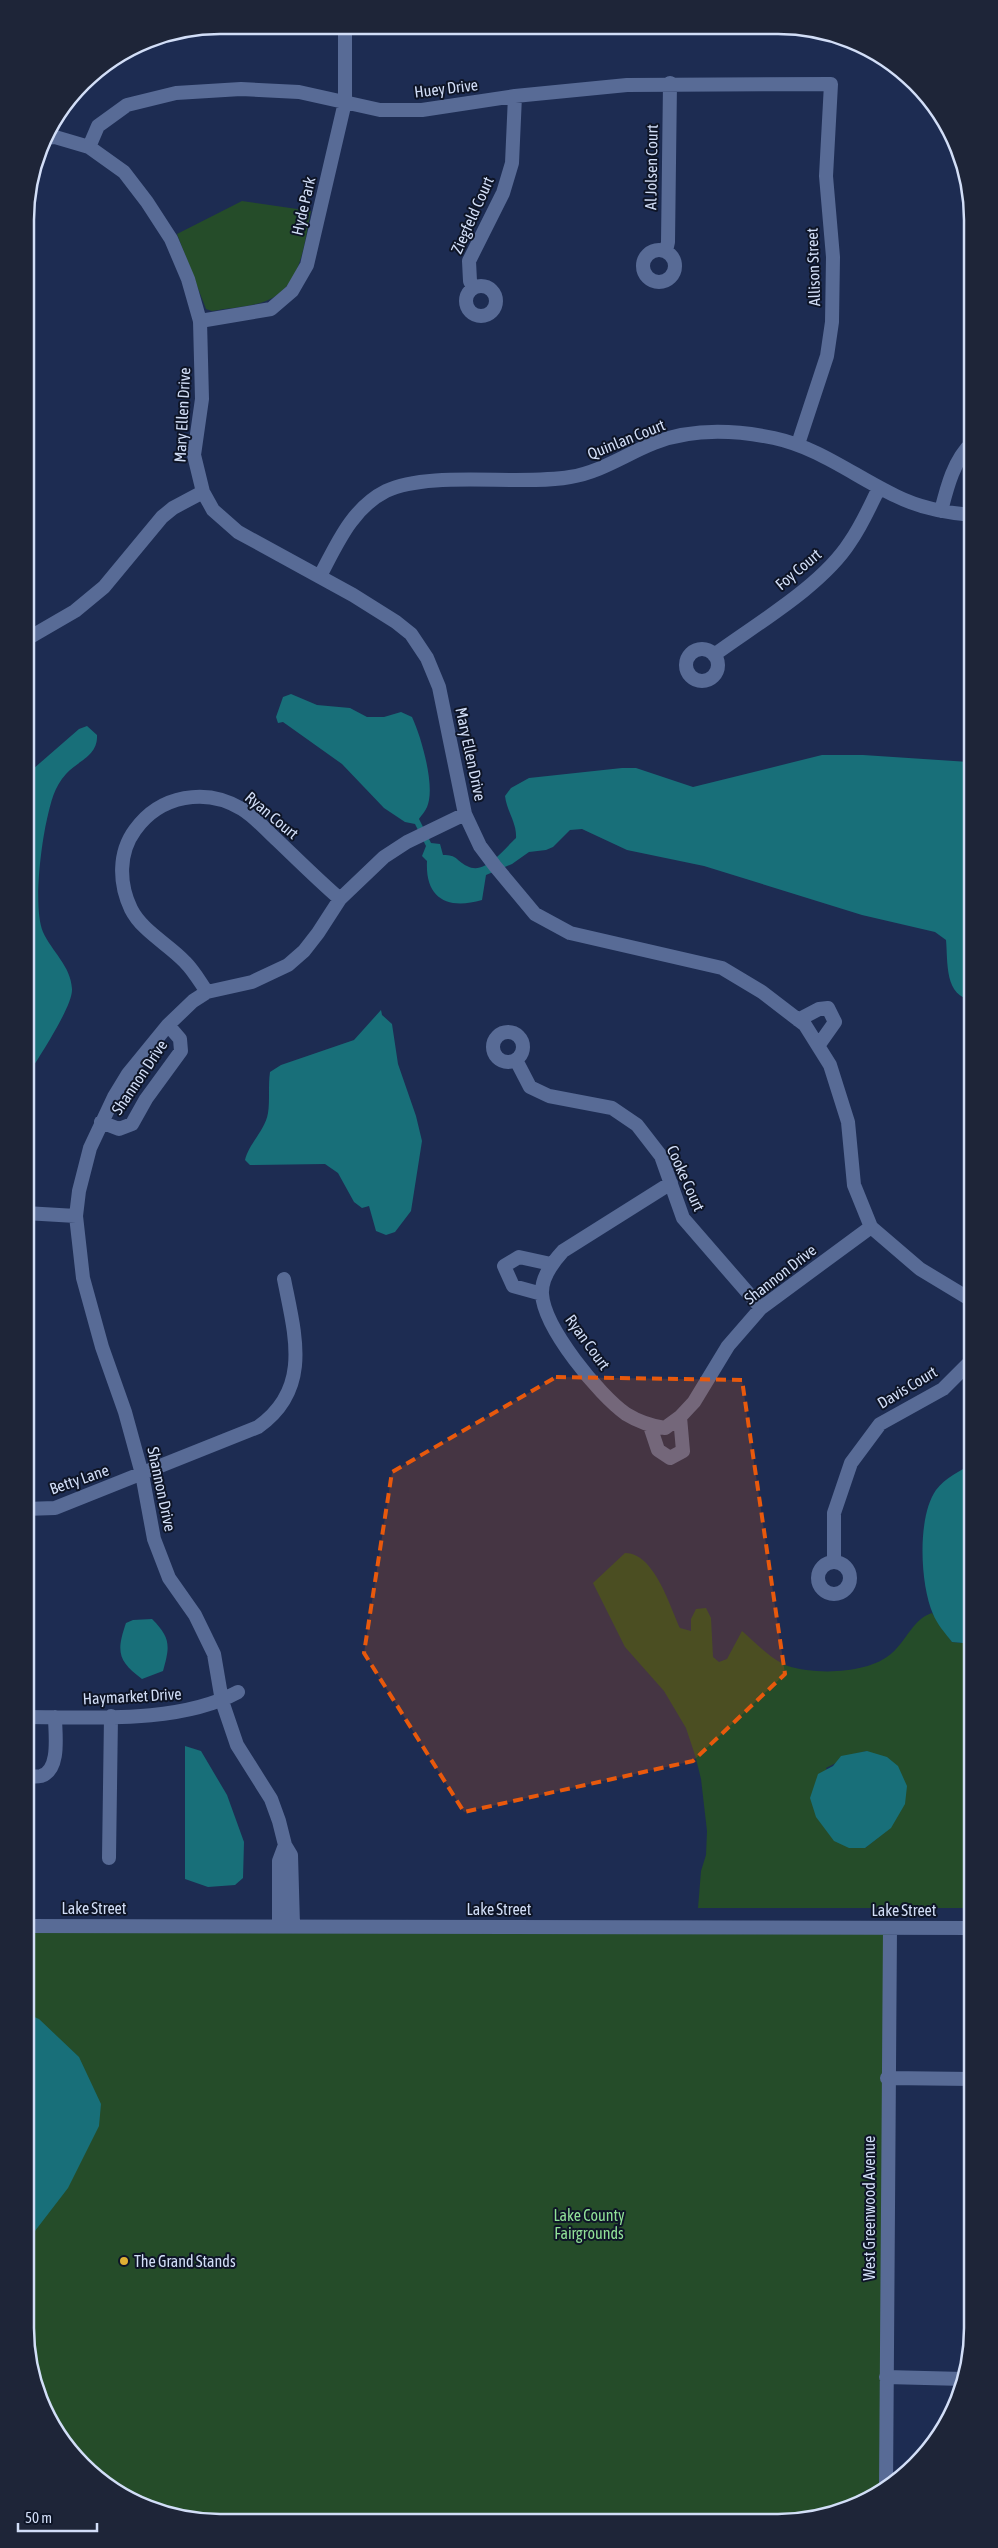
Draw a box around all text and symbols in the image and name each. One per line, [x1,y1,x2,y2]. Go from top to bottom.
street label: Huey Drive [413,75,479,102]
street label: Al Jolsen Court [641,124,661,210]
street label: Ziegfeld Court [447,173,498,257]
street label: Hyde Park [288,175,319,237]
street label: Allison Street [803,227,823,306]
street label: Mary Ellen Drive [171,367,194,463]
street label: Quinlan Court [585,415,668,463]
street label: Foy Court [772,545,825,594]
street label: Mary Ellen Drive [451,706,490,803]
street label: Ryan Court [241,788,302,843]
street label: Shannon Drive [108,1036,170,1118]
street label: Cooke Court [664,1142,709,1214]
street label: Shannon Drive [741,1240,819,1308]
street label: Ryan Court [561,1311,614,1374]
street label: Davis Court [874,1362,940,1412]
street label: Shannon Drive [144,1445,180,1533]
street label: Betty Lane [47,1460,111,1498]
street label: Haymarket Drive [82,1684,182,1709]
street label: Lake Street [62,1899,127,1917]
street label: Lake Street [467,1900,532,1918]
street label: Lake Street [872,1901,937,1919]
street label: West Greenwood Avenue [860,2136,878,2280]
park label: Lake County Fairgrounds [553,2206,625,2243]
place label: The Grand Stands [134,2252,236,2270]
marker: The Grand Stands [118,2255,130,2267]
scale bar [18,2500,96,2532]
text: 50 m [25,2509,52,2526]

